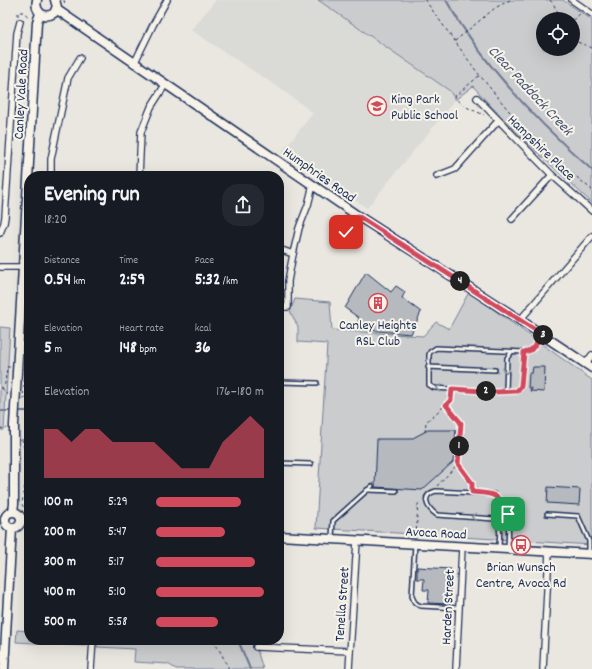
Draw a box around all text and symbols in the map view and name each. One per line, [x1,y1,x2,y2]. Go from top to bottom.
map controls [536,12,580,56]
button: locate [536,12,580,56]
water label: Clear Paddock Creek [482,41,578,143]
street label: Canley Vale Road [10,48,34,140]
place label: King Park Public School [391,90,459,126]
school or university icon: King Park Public School [366,95,388,117]
street label: Hampshire Place [502,111,579,186]
street label: Humphries Road [278,143,359,208]
text: Evening run [44,180,140,211]
button: share [222,184,264,226]
text: 18:20 [44,211,67,230]
pin [329,215,363,249]
icon: check [335,221,357,243]
text: Distance [44,253,80,269]
text: Time [119,253,138,269]
text: Pace [195,253,214,269]
text: 0.54 [44,269,71,293]
text: 2:59 [119,269,145,293]
text: 5:32 [195,269,220,293]
pin: 4 [450,271,470,291]
text: 4 [458,273,462,289]
text: km [71,274,86,290]
text: /km [220,274,238,290]
building icon: Canley Heights RSL Club [367,292,389,314]
place label: Canley Heights RSL Club [339,316,417,352]
text: Elevation [44,321,82,337]
text: Heart rate [119,321,164,337]
text: kcal [195,321,211,337]
pin: 3 [533,325,553,345]
text: 3 [541,327,545,343]
text: 5 [44,337,52,361]
text: 148 [119,337,137,361]
text: 36 [195,337,211,361]
text: m [52,342,62,358]
text: bpm [137,342,157,358]
one-way arrow [502,368,510,374]
pin: 2 [476,381,496,401]
text: Elevation [44,383,89,402]
text: 176–180 m [216,383,264,402]
text: 2 [484,383,488,399]
one-way arrow [436,384,442,393]
pin: 1 [449,436,469,456]
text: 1 [458,438,460,454]
text: 100 m [44,493,73,512]
text: 5:29 [108,493,128,512]
pin [491,497,525,531]
icon: arrive [497,503,519,525]
one-way arrow [471,512,477,521]
street label: Avoca Road [405,522,467,546]
text: 200 m [44,523,76,542]
text: 5:47 [108,523,127,542]
bus stop icon: Brian Wunsch Centre, Avoca Rd [510,534,532,556]
text: 300 m [44,553,76,572]
text: 5:17 [108,553,124,572]
place label: Brian Wunsch Centre, Avoca Rd [476,558,566,594]
street label: Tenella Street [330,566,356,642]
street label: Harden Street [437,569,461,645]
text: 400 m [44,583,75,602]
text: 5:10 [108,583,126,602]
text: 500 m [44,613,76,632]
text: 5:58 [108,613,127,632]

